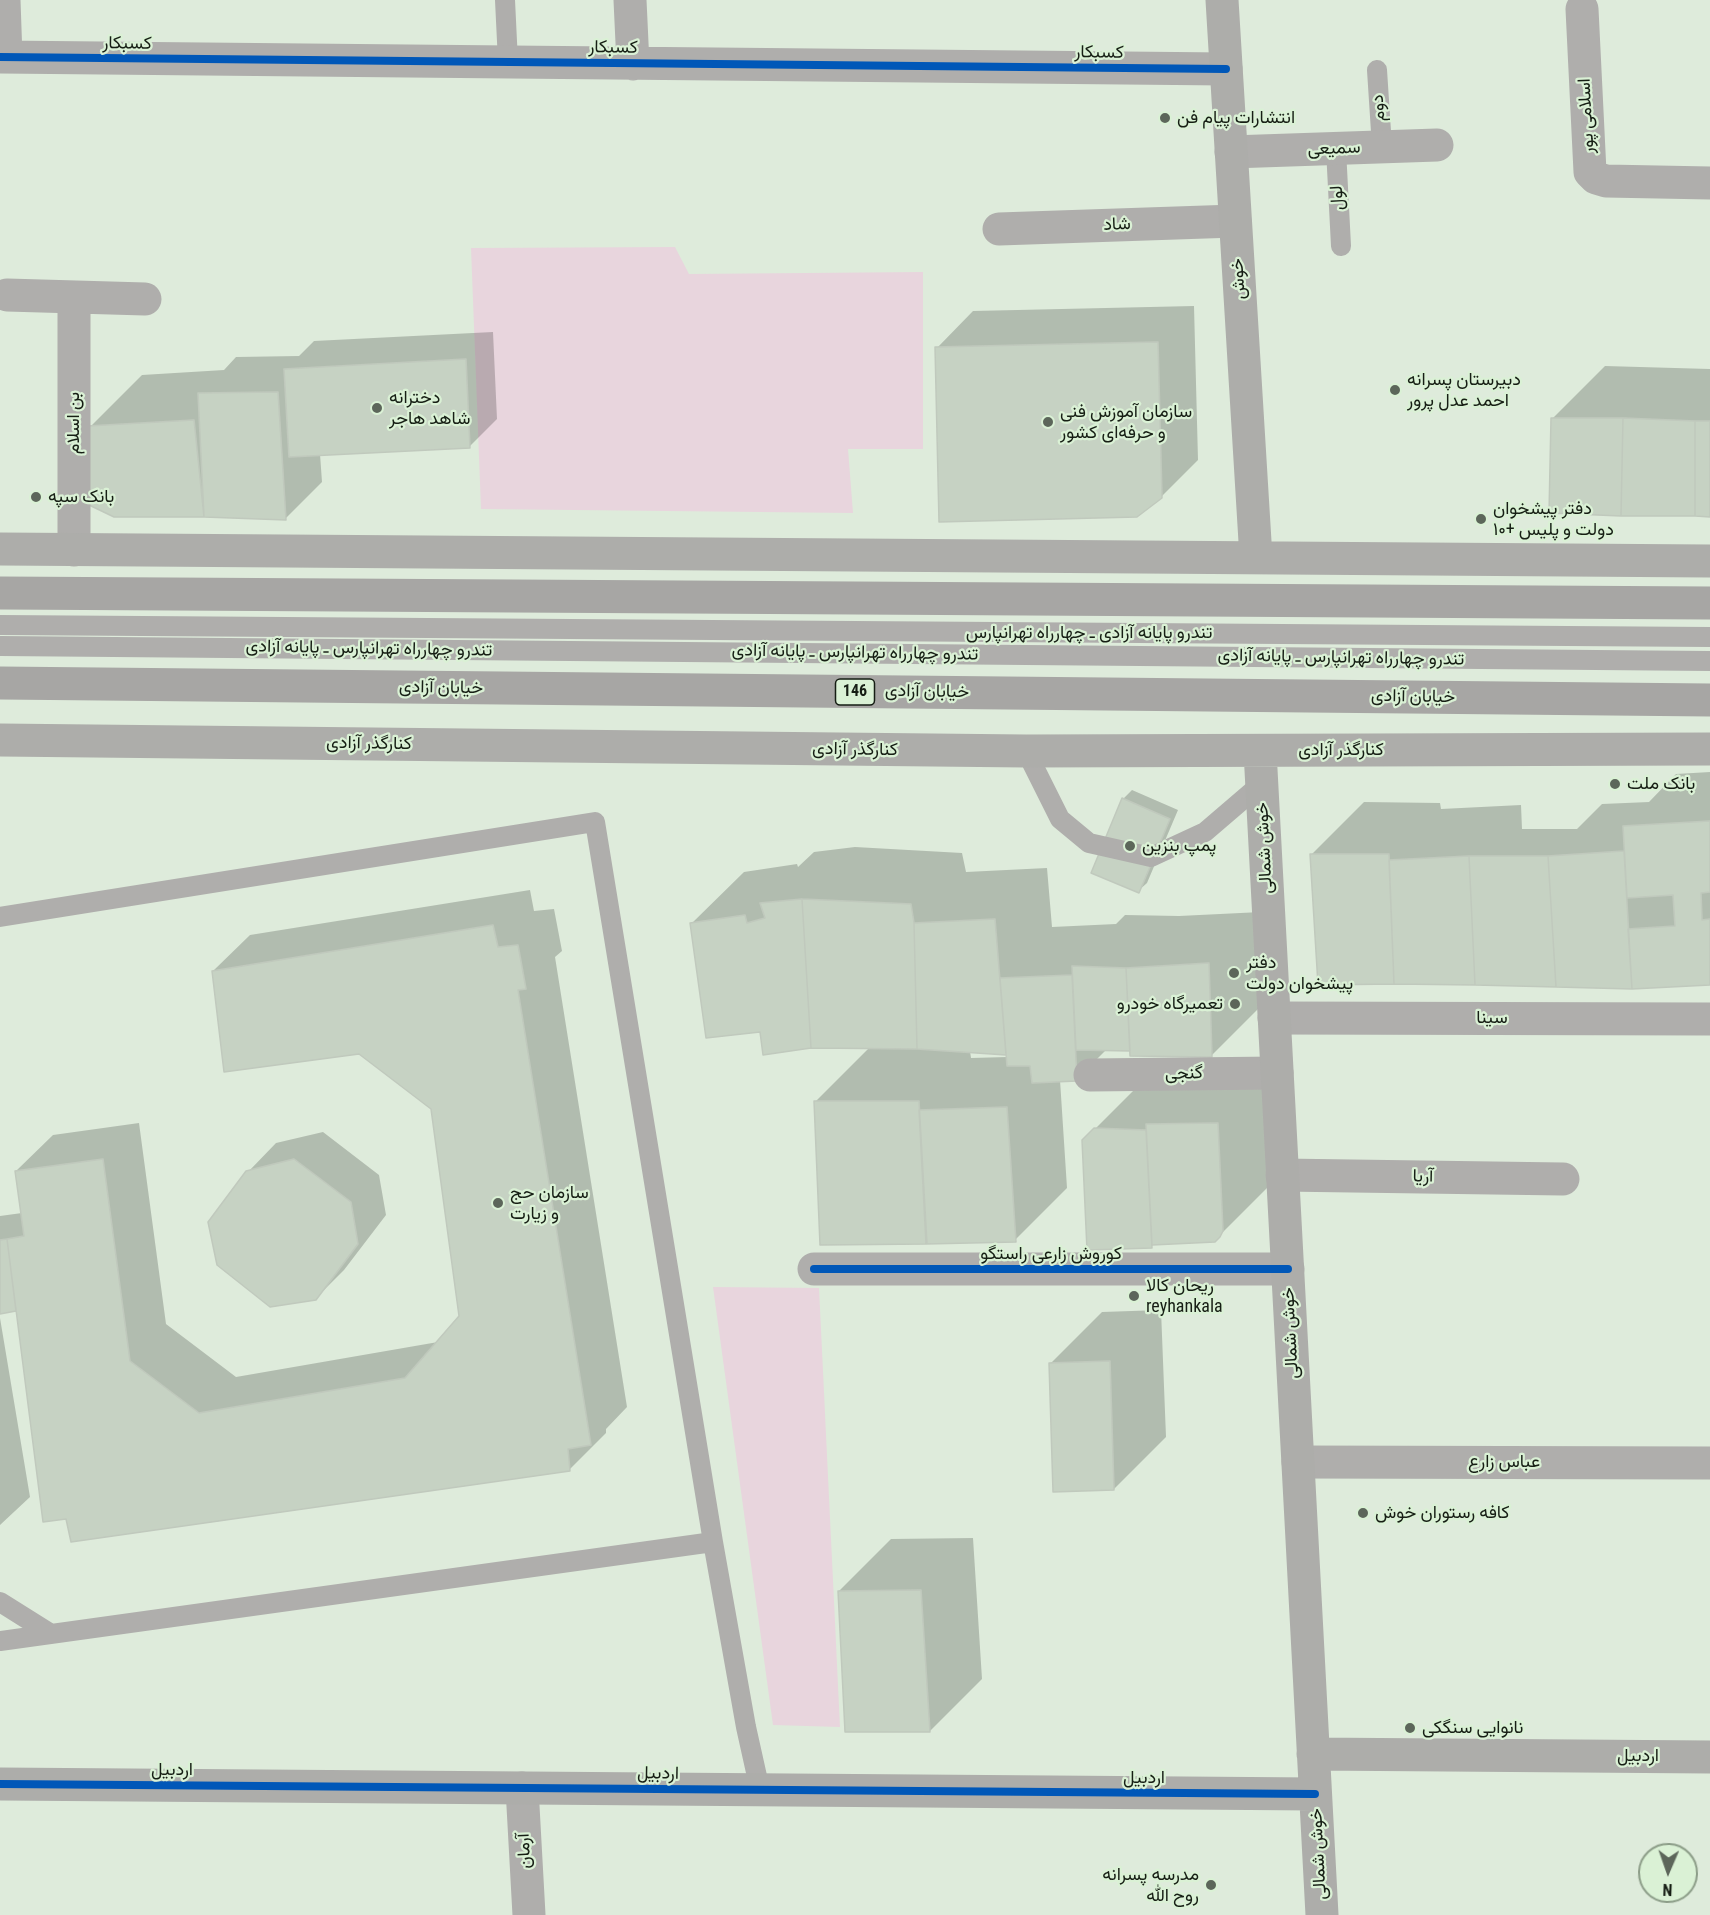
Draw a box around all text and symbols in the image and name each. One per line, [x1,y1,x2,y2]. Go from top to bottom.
street label: کسبکار [102,33,152,55]
street label: کسبکار [588,37,638,59]
street label: کسبکار [1074,42,1124,64]
street label: اسلامی پور [1574,78,1600,154]
street label: دوم [1367,94,1391,122]
place label: انتشارات پیام فن [1177,107,1295,129]
marker: انتشارات پیام فن [1158,111,1172,125]
street label: سمیعی [1307,137,1361,161]
street label: لول [1327,185,1349,211]
street label: شاد [1103,214,1131,236]
street label: خوش [1227,258,1251,300]
place label: دبیرستان پسرانه احمد عدل پرور [1407,369,1521,412]
marker: دبیرستان پسرانه احمد عدل پرور [1388,383,1402,397]
place label: دخترانه شاهد هاجر [389,387,470,430]
street label: بن اسلام [63,392,85,454]
marker: دخترانه شاهد هاجر [370,401,384,415]
place label: سازمان آموزش فنی و حرفه‌ای کشور [1060,401,1192,444]
marker: سازمان آموزش فنی و حرفه‌ای کشور [1041,415,1055,429]
place label: بانک سپه [48,486,114,508]
marker: بانک سپه [29,490,43,504]
place label: دفتر پیشخوان دولت و پلیس +۱۰ [1493,498,1614,540]
marker: دفتر پیشخوان دولت و پلیس +۱۰ [1474,512,1488,526]
street label: تندرو پایانه آزادی ـ چهارراه تهرانپارس [966,622,1212,644]
street label: تندرو چهارراه تهرانپارس ـ پایانه آزادی [245,636,493,662]
street label: تندرو چهارراه تهرانپارس ـ پایانه آزادی [731,640,979,666]
street label: تندرو چهارراه تهرانپارس ـ پایانه آزادی [1217,645,1465,671]
street label: خیابان آزادی [399,676,483,700]
road number: 146 [836,679,874,705]
street label: خیابان آزادی [885,680,969,704]
street label: خیابان آزادی [1371,685,1455,709]
street label: کنارگذر آزادی [326,732,412,756]
street label: کنارگذر آزادی [812,738,898,762]
street label: کنارگذر آزادی [1298,739,1384,761]
place label: بانک ملت [1627,773,1695,795]
marker: بانک ملت [1608,777,1622,791]
street label: خوش شمالی [1252,802,1278,894]
place label: پمپ بنزین [1142,835,1216,857]
marker: پمپ بنزین [1123,839,1137,853]
place label: دفتر پیشخوان دولت [1246,952,1353,994]
marker: دفتر پیشخوان دولت [1227,966,1241,980]
place label: تعمیرگاه خودرو [1117,993,1223,1015]
marker: تعمیرگاه خودرو [1228,997,1242,1011]
street label: سینا [1476,1007,1508,1029]
street label: گنجی [1165,1063,1203,1085]
street label: آریا [1412,1166,1434,1188]
place label: سازمان حج و زیارت [510,1182,589,1224]
marker: سازمان حج و زیارت [491,1196,505,1210]
street label: کوروش زارعی راستگو [980,1243,1122,1265]
place label: ریحان کالا reyhankala [1146,1275,1223,1318]
street label: خوش شمالی [1278,1287,1304,1379]
marker: ریحان کالا reyhankala [1127,1289,1141,1303]
street label: عباس زارع [1468,1451,1540,1473]
place label: کافه رستوران خوش [1375,1502,1510,1524]
marker: کافه رستوران خوش [1356,1506,1370,1520]
place label: نانوایی سنگکی [1422,1717,1523,1739]
marker: نانوایی سنگکی [1403,1721,1417,1735]
street label: اردبیل [1617,1745,1659,1767]
street label: اردبیل [151,1759,193,1781]
street label: اردبیل [637,1763,679,1785]
street label: اردبیل [1123,1767,1165,1789]
street label: خوش شمالی [1306,1808,1332,1900]
street label: آرمان [513,1833,537,1869]
north arrow [1638,1843,1698,1903]
place label: مدرسه پسرانه روح الله [1102,1864,1199,1906]
marker: مدرسه پسرانه روح الله [1204,1878,1218,1892]
text: N [1662,1880,1673,1899]

